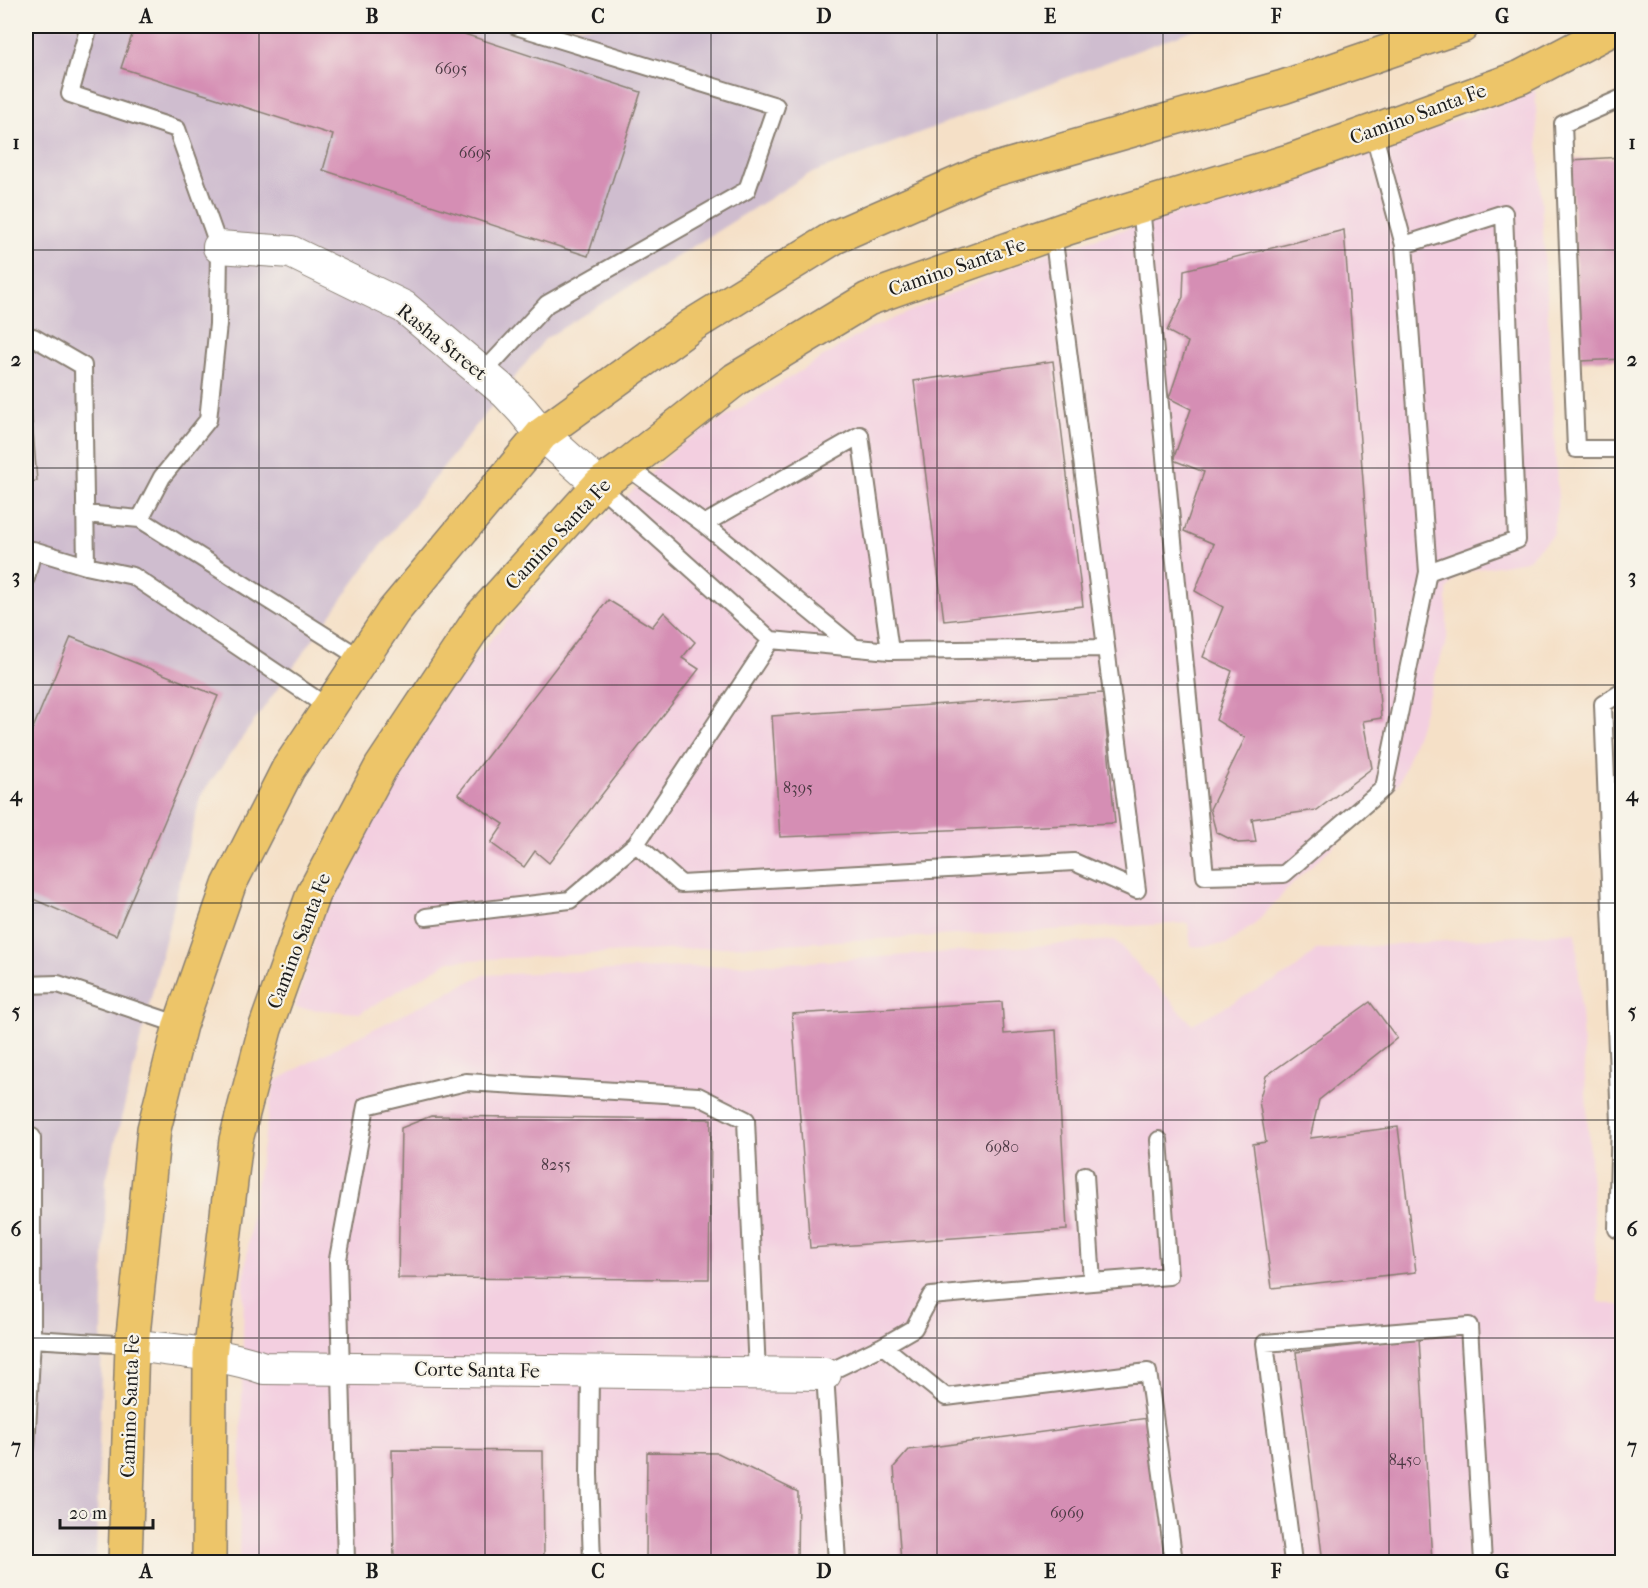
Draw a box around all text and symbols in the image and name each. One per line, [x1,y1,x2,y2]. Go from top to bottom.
text: A [138,5,154,28]
text: B [365,5,379,28]
text: C [591,5,605,28]
text: D [816,5,832,28]
text: E [1044,5,1056,28]
text: F [1270,5,1282,28]
text: G [1495,5,1509,28]
house number: 6695 [435,59,467,78]
street label: Camino Santa Fe [1347,79,1489,149]
text: 1 [12,131,20,154]
text: 1 [1628,131,1636,154]
house number: 6695 [459,143,491,162]
street label: Camino Santa Fe [885,233,1029,301]
street label: Rasha Street [392,299,492,385]
text: 2 [11,348,21,371]
text: 2 [1627,348,1637,371]
street label: Camino Santa Fe [501,474,615,594]
text: 3 [12,565,20,588]
text: 3 [1628,565,1636,588]
house number: 8395 [783,778,813,797]
text: 4 [9,783,23,807]
text: 4 [1625,783,1639,807]
street label: Camino Santa Fe [263,870,335,1012]
text: 5 [12,1000,21,1023]
text: 5 [1628,1000,1637,1023]
house number: 6980 [985,1137,1019,1156]
house number: 8255 [541,1155,571,1174]
text: 6 [11,1218,23,1241]
text: 6 [1627,1218,1639,1241]
street label: Camino Santa Fe [116,1334,144,1478]
street label: Corte Santa Fe [414,1357,540,1383]
text: 7 [10,1435,21,1458]
text: 7 [1626,1435,1637,1458]
house number: 8450 [1389,1450,1421,1469]
scale bar [60,1492,153,1530]
text: 20 m [69,1503,107,1524]
house number: 6969 [1050,1503,1084,1522]
text: A [138,1560,154,1583]
text: B [365,1560,379,1583]
text: C [591,1560,605,1583]
text: D [816,1560,832,1583]
text: E [1044,1560,1056,1583]
text: F [1270,1560,1282,1583]
text: G [1495,1560,1509,1583]

